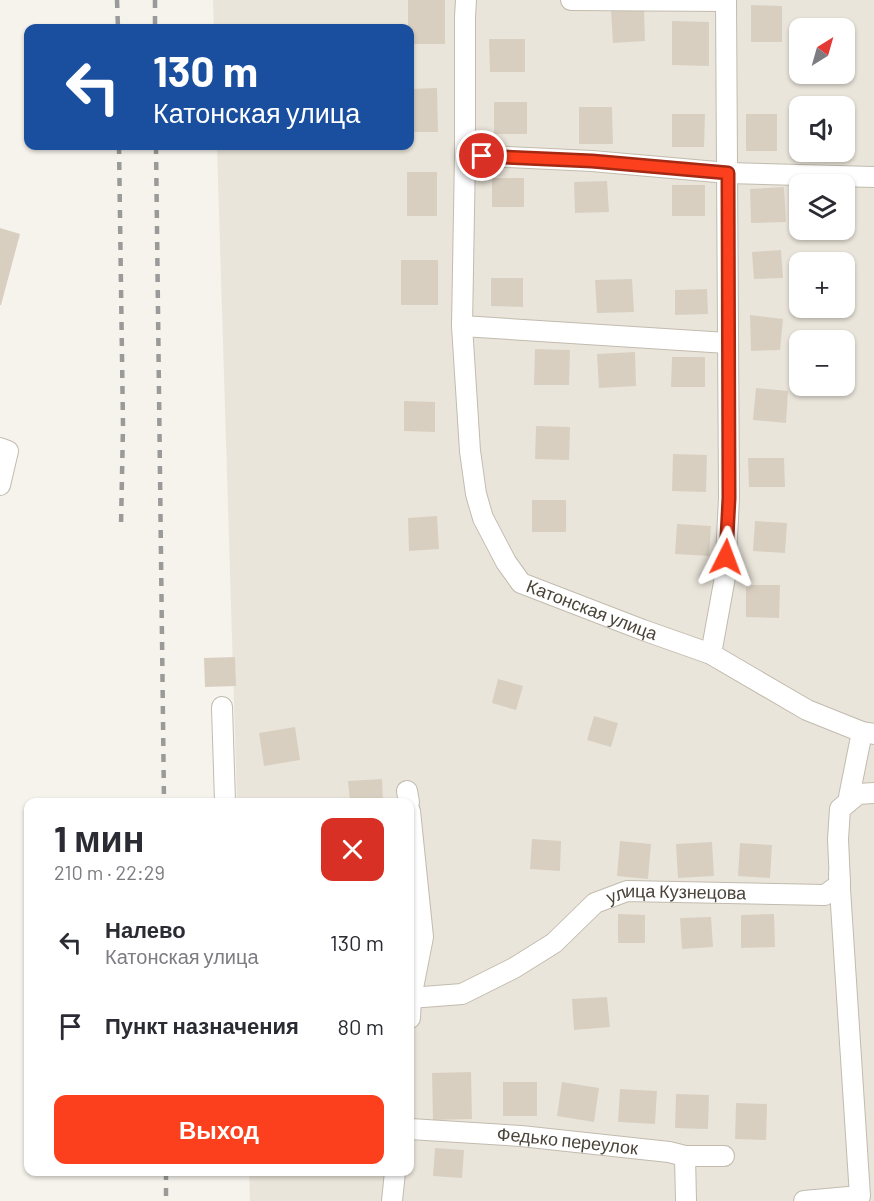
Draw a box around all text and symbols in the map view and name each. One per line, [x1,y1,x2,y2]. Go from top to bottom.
north arrow [789,18,855,84]
map controls [789,18,855,396]
text: 130 m [153,45,258,95]
icon: left [54,48,132,126]
text: Катонская улица [153,96,360,128]
button: sound [789,96,855,162]
pin [456,130,507,181]
icon: arrive [465,139,498,172]
button: layers [789,174,855,240]
button: + [789,252,855,318]
button: − [789,330,855,396]
position arrow [694,525,758,589]
street label: Катонская улица [524,574,661,645]
text: 1 мин [54,816,144,859]
button: close [321,818,384,881]
text: 210 m · 22:29 [54,860,165,884]
street label: улица Кузнецова [603,879,747,908]
text: Налево [105,916,186,942]
icon: left [54,926,87,959]
text: 130 m [330,929,384,955]
text: Катонская улица [105,944,259,968]
icon: arrive [54,1010,87,1043]
text: Пункт назначения [105,1012,299,1038]
text: 80 m [338,1013,384,1039]
button: Выход [54,1095,384,1164]
street label: Федько переулок [496,1123,639,1159]

